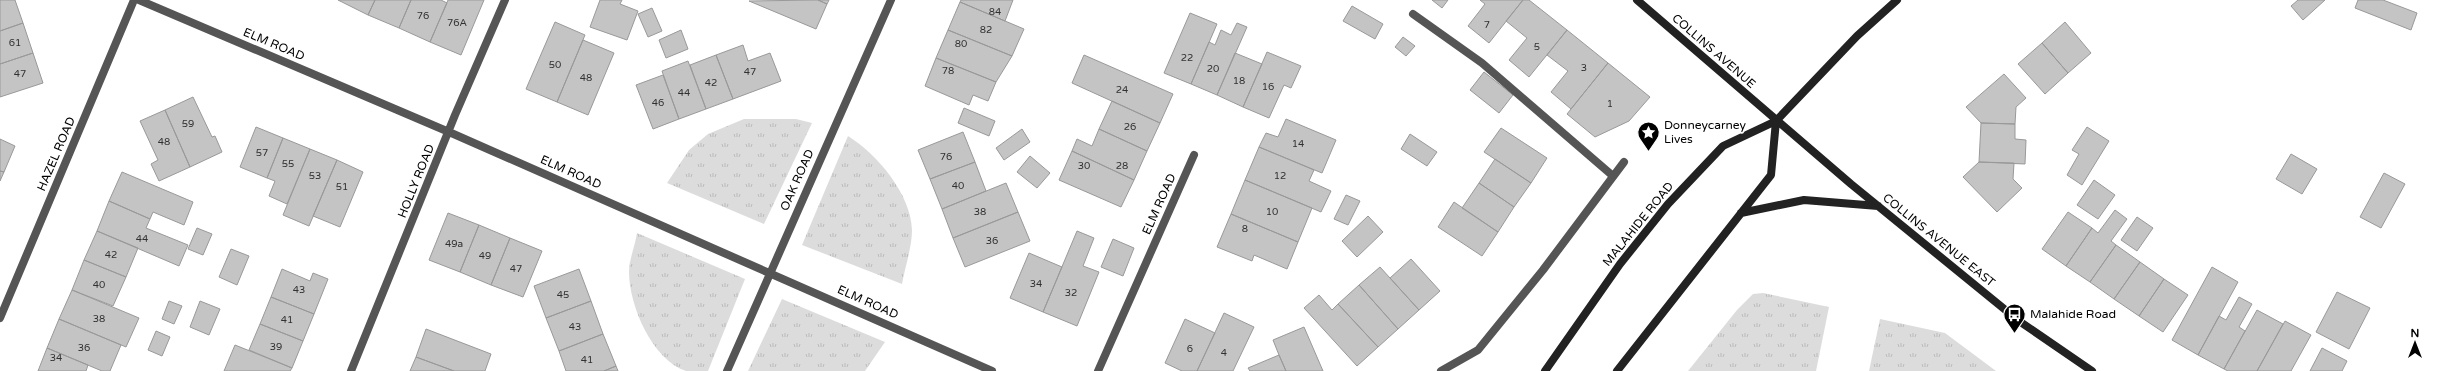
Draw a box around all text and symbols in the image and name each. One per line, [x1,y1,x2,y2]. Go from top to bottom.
house number: 84 [989,6,1001,18]
house number: 76 [417,10,429,22]
street label: COLLINS AVENUE [1669,11,1759,91]
house number: 76A [447,17,467,29]
house number: 7 [1484,19,1490,31]
house number: 82 [980,24,992,36]
street label: ELM ROAD [241,25,307,63]
house number: 61 [9,37,21,49]
house number: 80 [955,38,967,50]
house number: 5 [1534,41,1540,53]
house number: 22 [1181,52,1193,64]
house number: 50 [549,59,561,71]
house number: 3 [1581,62,1587,74]
house number: 20 [1207,63,1219,75]
house number: 78 [942,65,954,77]
house number: 47 [744,66,756,78]
house number: 47 [14,68,26,80]
house number: 48 [580,72,592,84]
house number: 18 [1233,75,1245,87]
house number: 42 [705,77,717,89]
house number: 16 [1262,81,1274,93]
house number: 24 [1116,84,1128,96]
house number: 44 [678,87,690,99]
house number: 46 [652,97,664,109]
house number: 1 [1607,98,1613,110]
street label: HAZEL ROAD [34,115,78,193]
house number: 59 [182,118,194,130]
place label: Donneycarney Lives [1664,118,1747,146]
place icon: Donneycarney Lives [1636,119,1662,152]
house number: 26 [1124,121,1136,133]
house number: 48 [158,136,170,148]
house number: 14 [1292,138,1304,150]
street label: HOLLY ROAD [395,142,437,220]
house number: 57 [256,147,268,159]
street label: OAK ROAD [777,147,817,213]
house number: 76 [940,151,952,163]
street label: ELM ROAD [538,152,604,192]
house number: 55 [282,158,294,170]
house number: 30 [1078,160,1090,172]
house number: 28 [1116,160,1128,172]
house number: 53 [309,170,321,182]
house number: 12 [1274,170,1286,182]
street label: ELM ROAD [1139,171,1179,237]
street label: MALAHIDE ROAD [1600,179,1676,269]
house number: 40 [952,180,964,192]
house number: 51 [336,181,348,193]
street label: COLLINS AVENUE EAST [1880,190,1998,290]
house number: 38 [974,206,986,218]
house number: 10 [1266,206,1278,218]
house number: 8 [1242,223,1248,235]
house number: 44 [136,233,148,245]
house number: 36 [986,235,998,247]
house number: 49a [445,238,463,250]
house number: 42 [105,249,117,261]
house number: 49 [479,250,491,262]
house number: 47 [510,263,522,275]
house number: 34 [1030,278,1042,290]
house number: 40 [93,279,105,291]
street label: ELM ROAD [835,282,901,322]
house number: 43 [293,284,305,296]
house number: 32 [1065,287,1077,299]
house number: 45 [557,289,569,301]
bus stop icon: Malahide Road [2001,301,2027,334]
place label: Malahide Road [2030,307,2116,321]
house number: 38 [93,313,105,325]
house number: 41 [281,314,293,326]
house number: 43 [569,321,581,333]
north arrow [2395,323,2435,363]
text: N [2411,327,2419,340]
house number: 39 [270,341,282,353]
house number: 36 [78,342,90,354]
house number: 6 [1187,343,1193,355]
house number: 4 [1221,347,1227,359]
house number: 34 [50,352,62,364]
house number: 41 [581,354,593,366]

